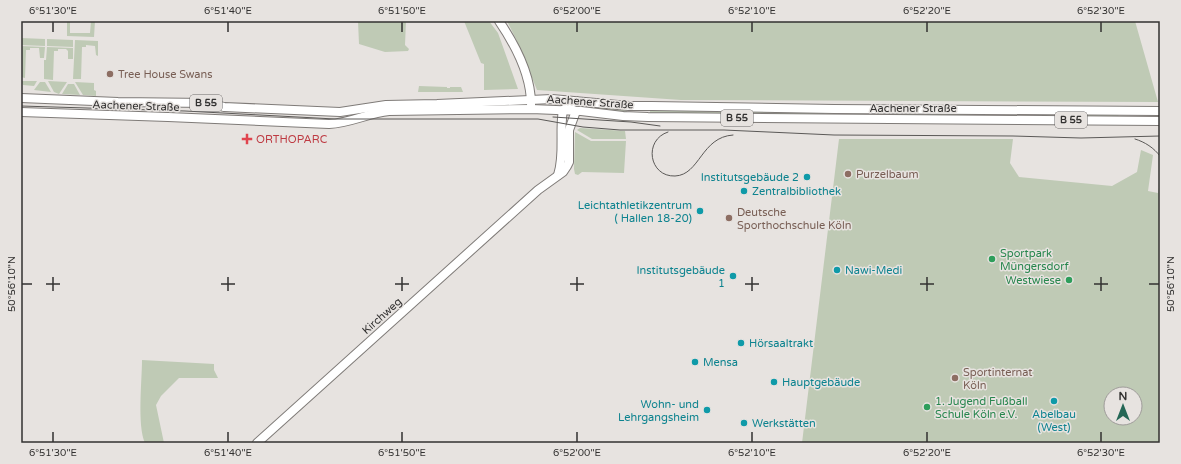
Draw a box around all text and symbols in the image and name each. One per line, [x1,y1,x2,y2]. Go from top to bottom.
text: 6°51'30"E [29,5,77,17]
text: 6°51'40"E [204,5,252,17]
text: 6°51'50"E [378,5,426,17]
text: 6°52'00"E [553,5,601,17]
text: 6°52'10"E [728,5,776,17]
text: 6°52'20"E [903,5,951,17]
text: 6°52'30"E [1077,5,1125,17]
place label: Tree House Swans [118,68,213,81]
marker: Tree House Swans [105,69,115,79]
street label: Aachener Straße [546,92,634,112]
road number: B 55 [190,95,222,111]
street label: Aachener Straße [92,98,180,114]
street label: Aachener Straße [869,102,957,115]
road number: B 55 [721,110,753,126]
road number: B 55 [1055,112,1087,128]
marker: ORTHOPARC [241,133,253,145]
place label: ORTHOPARC [256,133,328,146]
place label: Purzelbaum [856,168,919,181]
marker: Purzelbaum [843,169,853,179]
place label: Institutsgebäude 2 [701,171,799,184]
marker: Institutsgebäude 2 [802,172,812,182]
place label: Zentralbibliothek [752,185,841,198]
marker: Zentralbibliothek [739,186,749,196]
place label: Leichtathletikzentrum ( Hallen 18-20) [578,199,692,225]
marker: Leichtathletikzentrum ( Hallen 18-20) [695,206,705,216]
place label: Deutsche Sporthochschule Köln [737,206,852,232]
marker: Deutsche Sporthochschule Köln [724,213,734,223]
place label: Sportpark Müngersdorf [1000,247,1069,273]
marker: Sportpark Müngersdorf [987,254,997,264]
text: 50°56'10"N [6,256,18,312]
text: 50°56'10"N [1165,256,1177,312]
place label: Institutsgebäude 1 [637,264,725,290]
place label: Nawi-Medi [845,264,902,277]
marker: Nawi-Medi [832,265,842,275]
marker: Institutsgebäude 1 [728,271,738,281]
place label: Westwiese [1006,274,1061,287]
marker: Westwiese [1064,275,1074,285]
street label: Kirchweg [360,295,404,337]
place label: Hörsaaltrakt [749,337,813,350]
marker: Hörsaaltrakt [736,338,746,348]
place label: Mensa [703,356,738,369]
marker: Mensa [690,357,700,367]
place label: Sportinternat Köln [963,366,1033,392]
marker: Sportinternat Köln [950,373,960,383]
place label: Hauptgebäude [782,376,860,389]
marker: Hauptgebäude [769,377,779,387]
north arrow [1103,386,1143,426]
text: N [1119,390,1127,403]
place label: 1. Jugend Fußball Schule Köln e.V. [935,395,1027,421]
marker: Abelbau (West) [1049,396,1059,406]
place label: Wohn- und Lehrgangsheim [618,398,699,424]
marker: 1. Jugend Fußball Schule Köln e.V. [922,402,932,412]
marker: Wohn- und Lehrgangsheim [702,405,712,415]
place label: Abelbau (West) [1032,408,1076,434]
place label: Werkstätten [752,417,816,430]
marker: Werkstätten [739,418,749,428]
text: 6°51'30"E [29,447,77,459]
text: 6°51'40"E [204,447,252,459]
text: 6°51'50"E [378,447,426,459]
text: 6°52'00"E [553,447,601,459]
text: 6°52'10"E [728,447,776,459]
text: 6°52'20"E [903,447,951,459]
text: 6°52'30"E [1077,447,1125,459]

